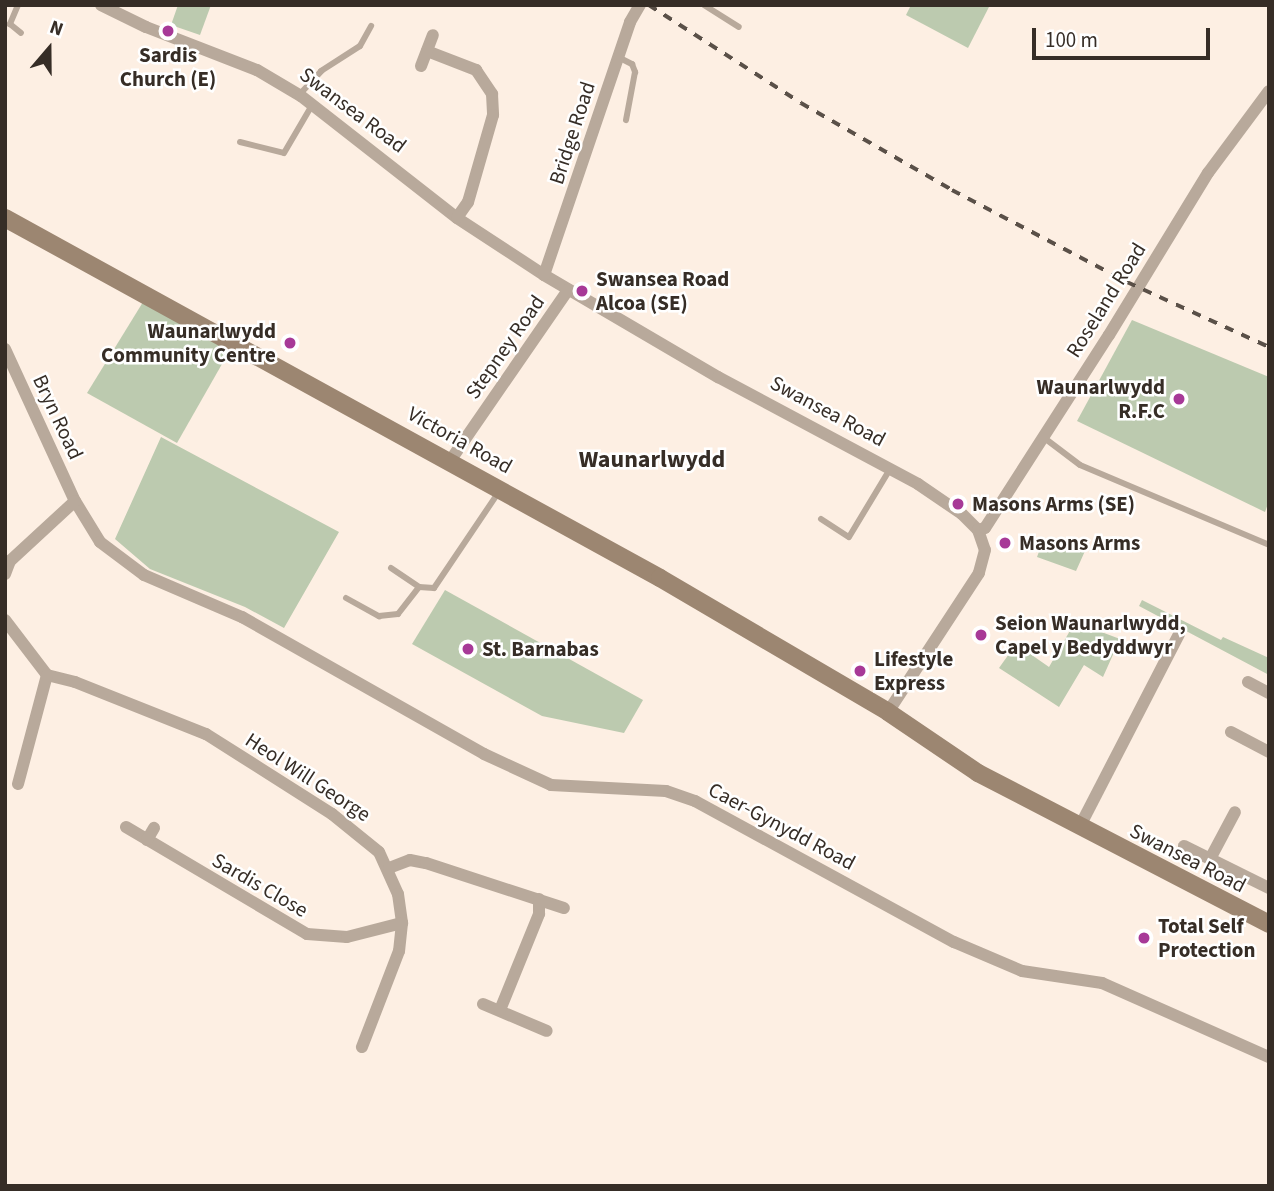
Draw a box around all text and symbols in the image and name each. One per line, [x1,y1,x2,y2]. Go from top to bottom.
north arrow [14,14,84,84]
text: N [46,14,67,44]
scale bar [1036,14,1214,58]
marker: Sardis Church (E) [160,23,176,39]
text: 100 m [1045,25,1098,55]
place label: Sardis Church (E) [120,42,216,92]
street label: Swansea Road [295,62,411,158]
street label: Bridge Road [544,78,600,188]
street label: Roseland Road [1061,238,1151,362]
place label: Swansea Road Alcoa (SE) [596,266,729,316]
marker: Swansea Road Alcoa (SE) [574,283,590,299]
street label: Stepney Road [460,290,550,404]
place label: Waunarlwydd Community Centre [101,318,276,368]
marker: Waunarlwydd Community Centre [282,335,298,351]
street label: Swansea Road [766,370,890,452]
street label: Bryn Road [27,371,89,463]
place label: Waunarlwydd R.F.C [1037,374,1165,424]
marker: Waunarlwydd R.F.C [1171,391,1187,407]
street label: Victoria Road [403,401,517,479]
district label: Waunarlwydd [579,446,725,474]
place label: Masons Arms (SE) [972,491,1135,517]
marker: Masons Arms (SE) [950,496,966,512]
place label: Masons Arms [1019,530,1140,556]
marker: Masons Arms [997,535,1013,551]
place label: Seion Waunarlwydd, Capel y Bedyddwyr [995,610,1186,660]
marker: Seion Waunarlwydd, Capel y Bedyddwyr [973,627,989,643]
place label: St. Barnabas [482,636,599,662]
marker: St. Barnabas [460,641,476,657]
place label: Lifestyle Express [874,646,953,696]
marker: Lifestyle Express [852,663,868,679]
street label: Heol Will George [241,727,375,827]
street label: Caer-Gynydd Road [704,777,860,875]
street label: Swansea Road [1126,818,1250,898]
street label: Sardis Close [208,847,312,923]
place label: Total Self Protection [1158,913,1255,963]
marker: Total Self Protection [1136,930,1152,946]

